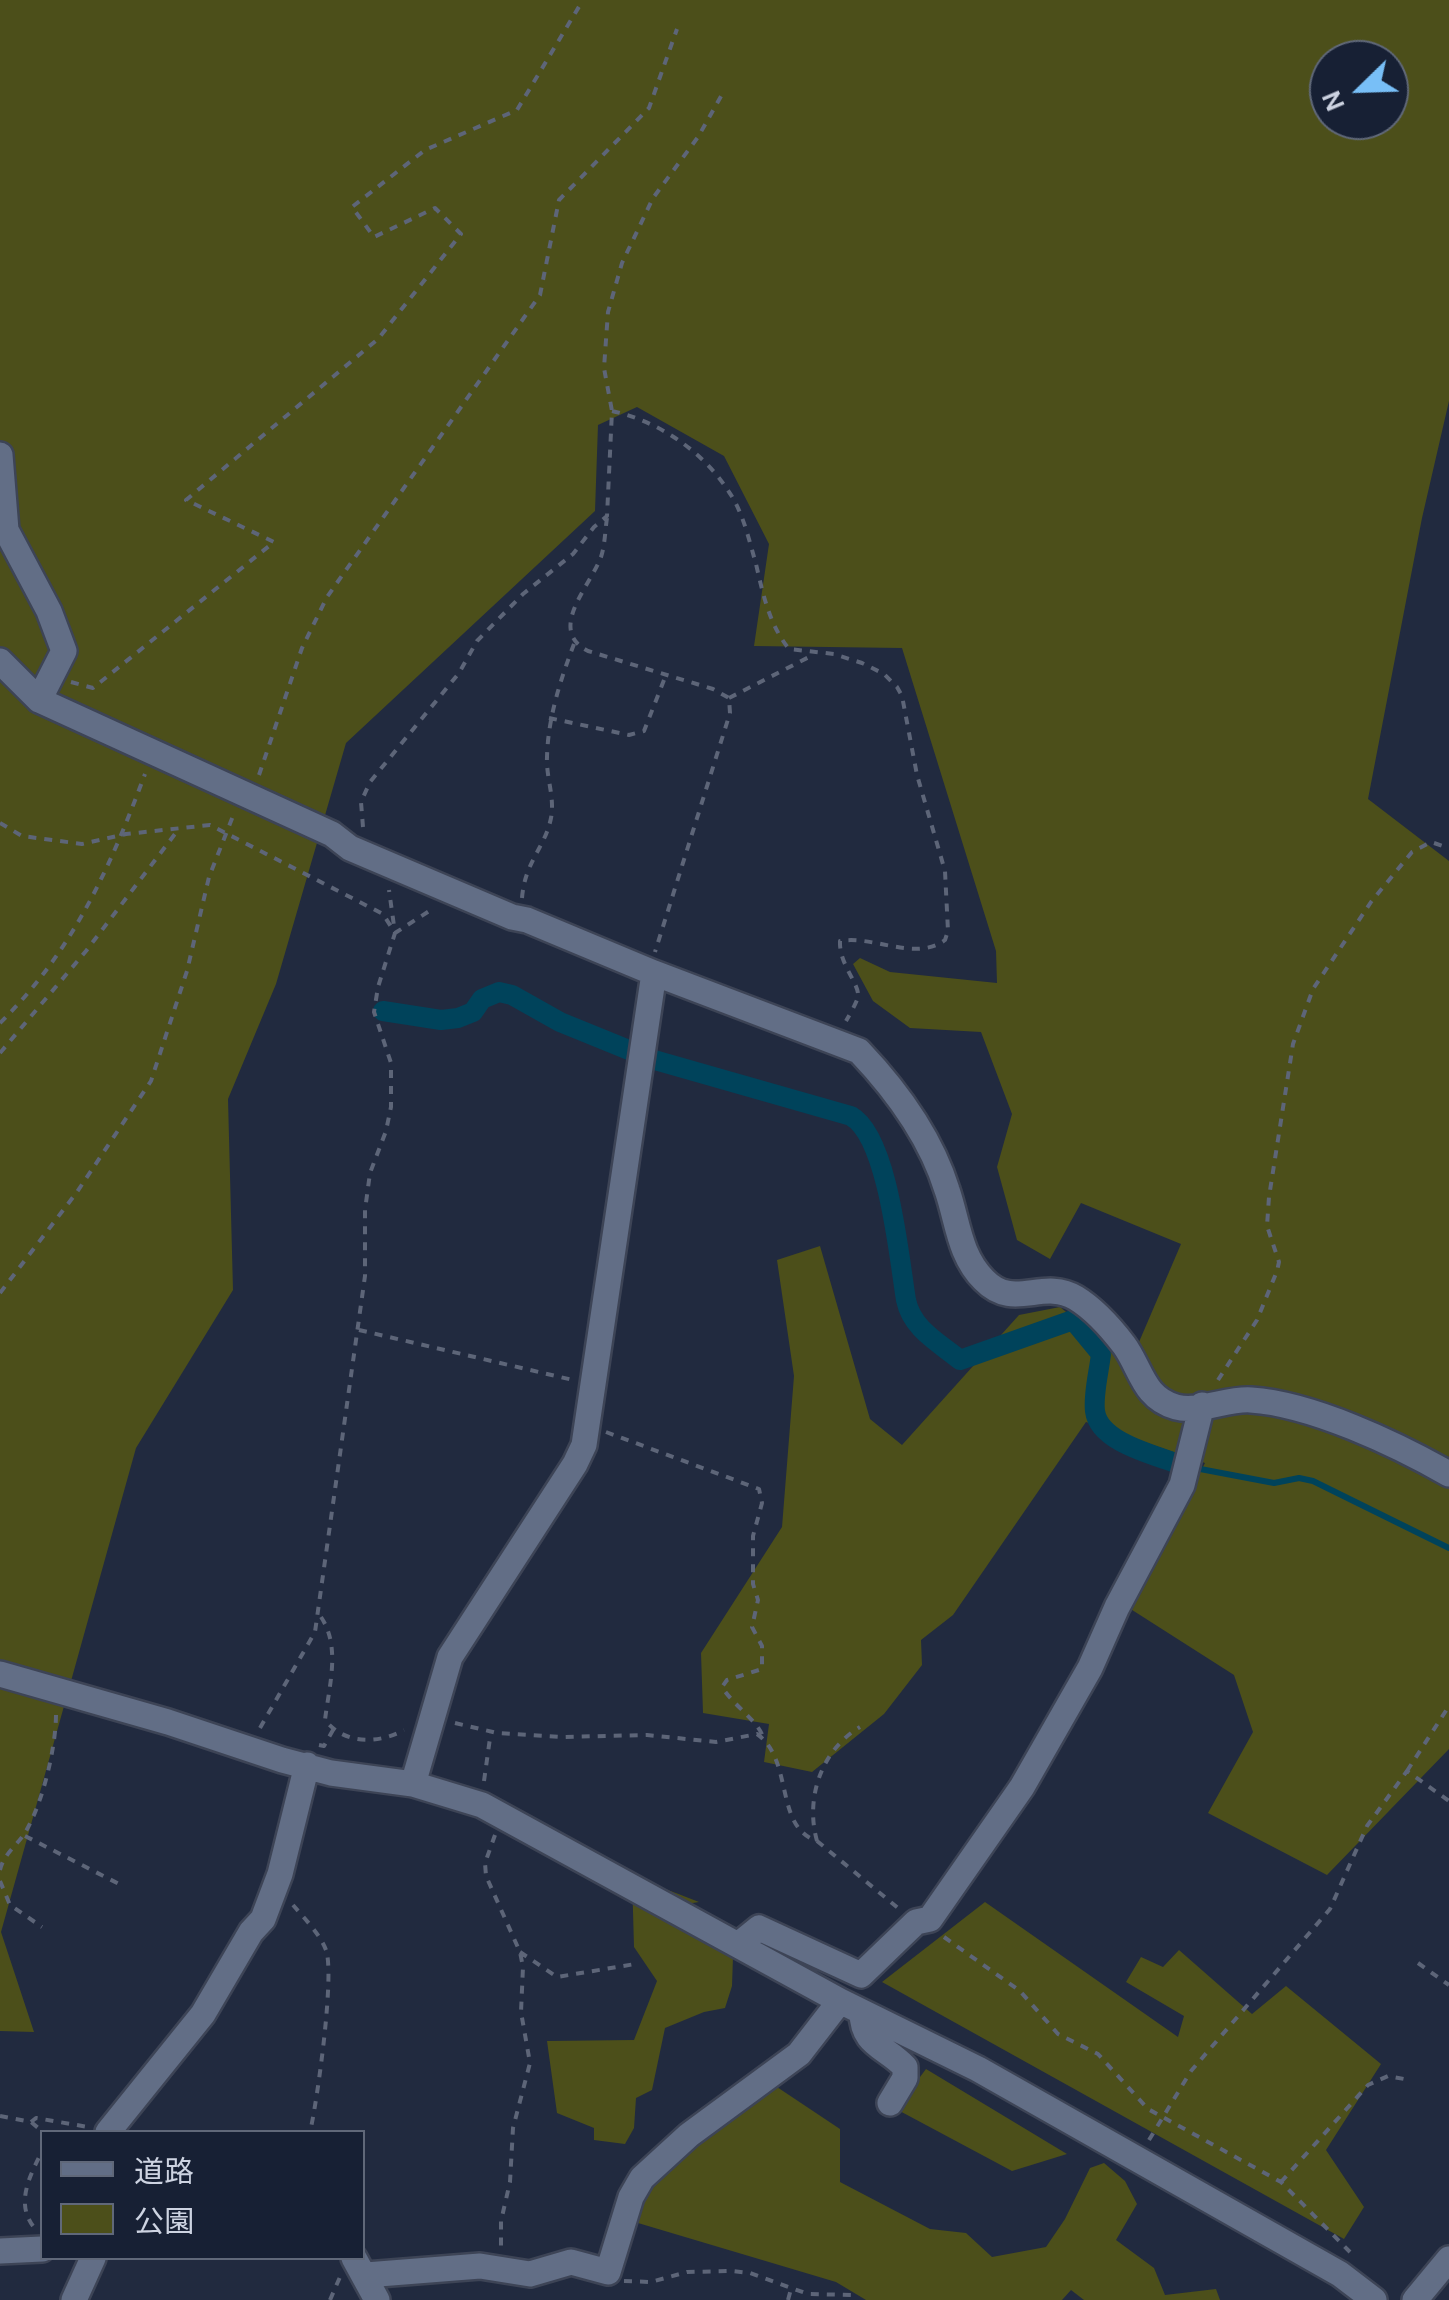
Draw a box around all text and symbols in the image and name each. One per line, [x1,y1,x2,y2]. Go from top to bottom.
north arrow [1309,40,1409,140]
text: N [1314,85,1352,117]
legend [40,2130,365,2260]
text: 道路 [134,2154,194,2190]
text: 公園 [134,2204,194,2240]

